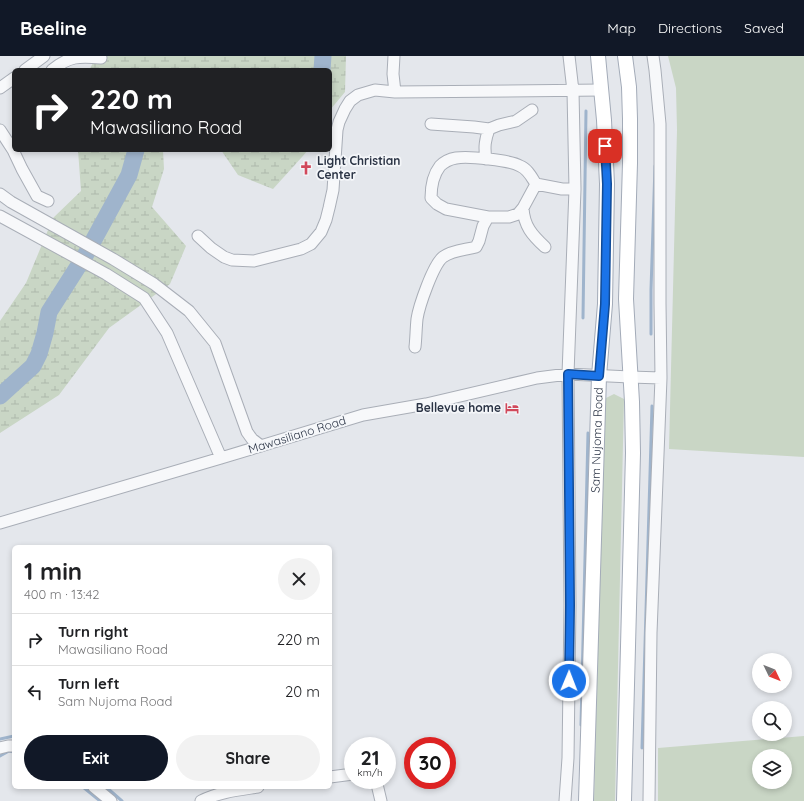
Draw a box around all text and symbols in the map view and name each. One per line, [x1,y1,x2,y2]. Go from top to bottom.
text: Beeline [20,16,87,40]
text: Map [607,19,636,37]
text: Directions [658,19,722,37]
text: Saved [744,19,784,37]
text: 220 m [90,81,173,116]
icon: right [24,84,76,136]
text: Mawasiliano Road [90,116,242,139]
pin [588,129,622,163]
icon: arrive [594,135,616,157]
place label: Light Christian Center [317,153,400,182]
church icon: Light Christian Center [298,160,314,176]
street label: Sam Nujoma Road [587,387,606,493]
place label: Bellevue home [416,400,501,415]
hotel icon: Bellevue home [504,400,520,416]
street label: Mawasiliano Road [246,413,348,457]
text: 1 min [24,556,82,586]
button: close [278,558,320,600]
text: 400 m · 13:42 [24,586,99,602]
text: Turn right [58,622,129,641]
icon: right [24,629,46,651]
text: 220 m [277,630,320,649]
text: Mawasiliano Road [58,641,168,657]
north arrow [752,653,792,693]
map controls [752,653,792,789]
position arrow [548,660,590,702]
text: Turn left [58,674,120,693]
icon: left [24,681,46,703]
text: 20 m [285,682,320,701]
text: Sam Nujoma Road [58,693,172,709]
button: search [752,701,792,741]
button: Exit [24,735,168,781]
button: Share [176,735,320,781]
speed limit sign: 30 [404,737,456,789]
text: 21 [360,745,380,770]
button: layers [752,749,792,789]
text: km/h [357,766,383,779]

